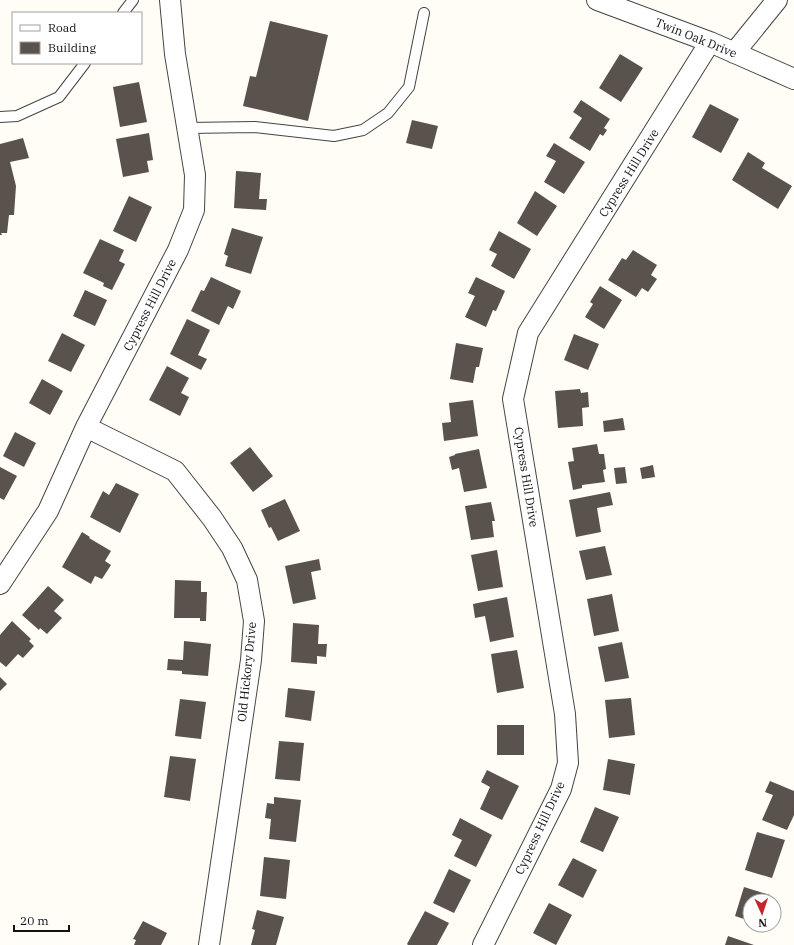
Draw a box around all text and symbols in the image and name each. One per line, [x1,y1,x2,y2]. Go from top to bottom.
legend [12,12,142,64]
street label: Twin Oak Drive [653,14,739,61]
text: Road [48,20,77,35]
text: Building [48,40,96,55]
street label: Cypress Hill Drive [595,126,662,220]
street label: Cypress Hill Drive [120,256,179,353]
street label: Cypress Hill Drive [511,426,542,528]
street label: Old Hickory Drive [234,621,259,723]
street label: Cypress Hill Drive [511,779,568,877]
north arrow [742,893,782,933]
scale bar [14,907,69,933]
text: 20 m [20,913,49,928]
text: N [758,916,767,930]

